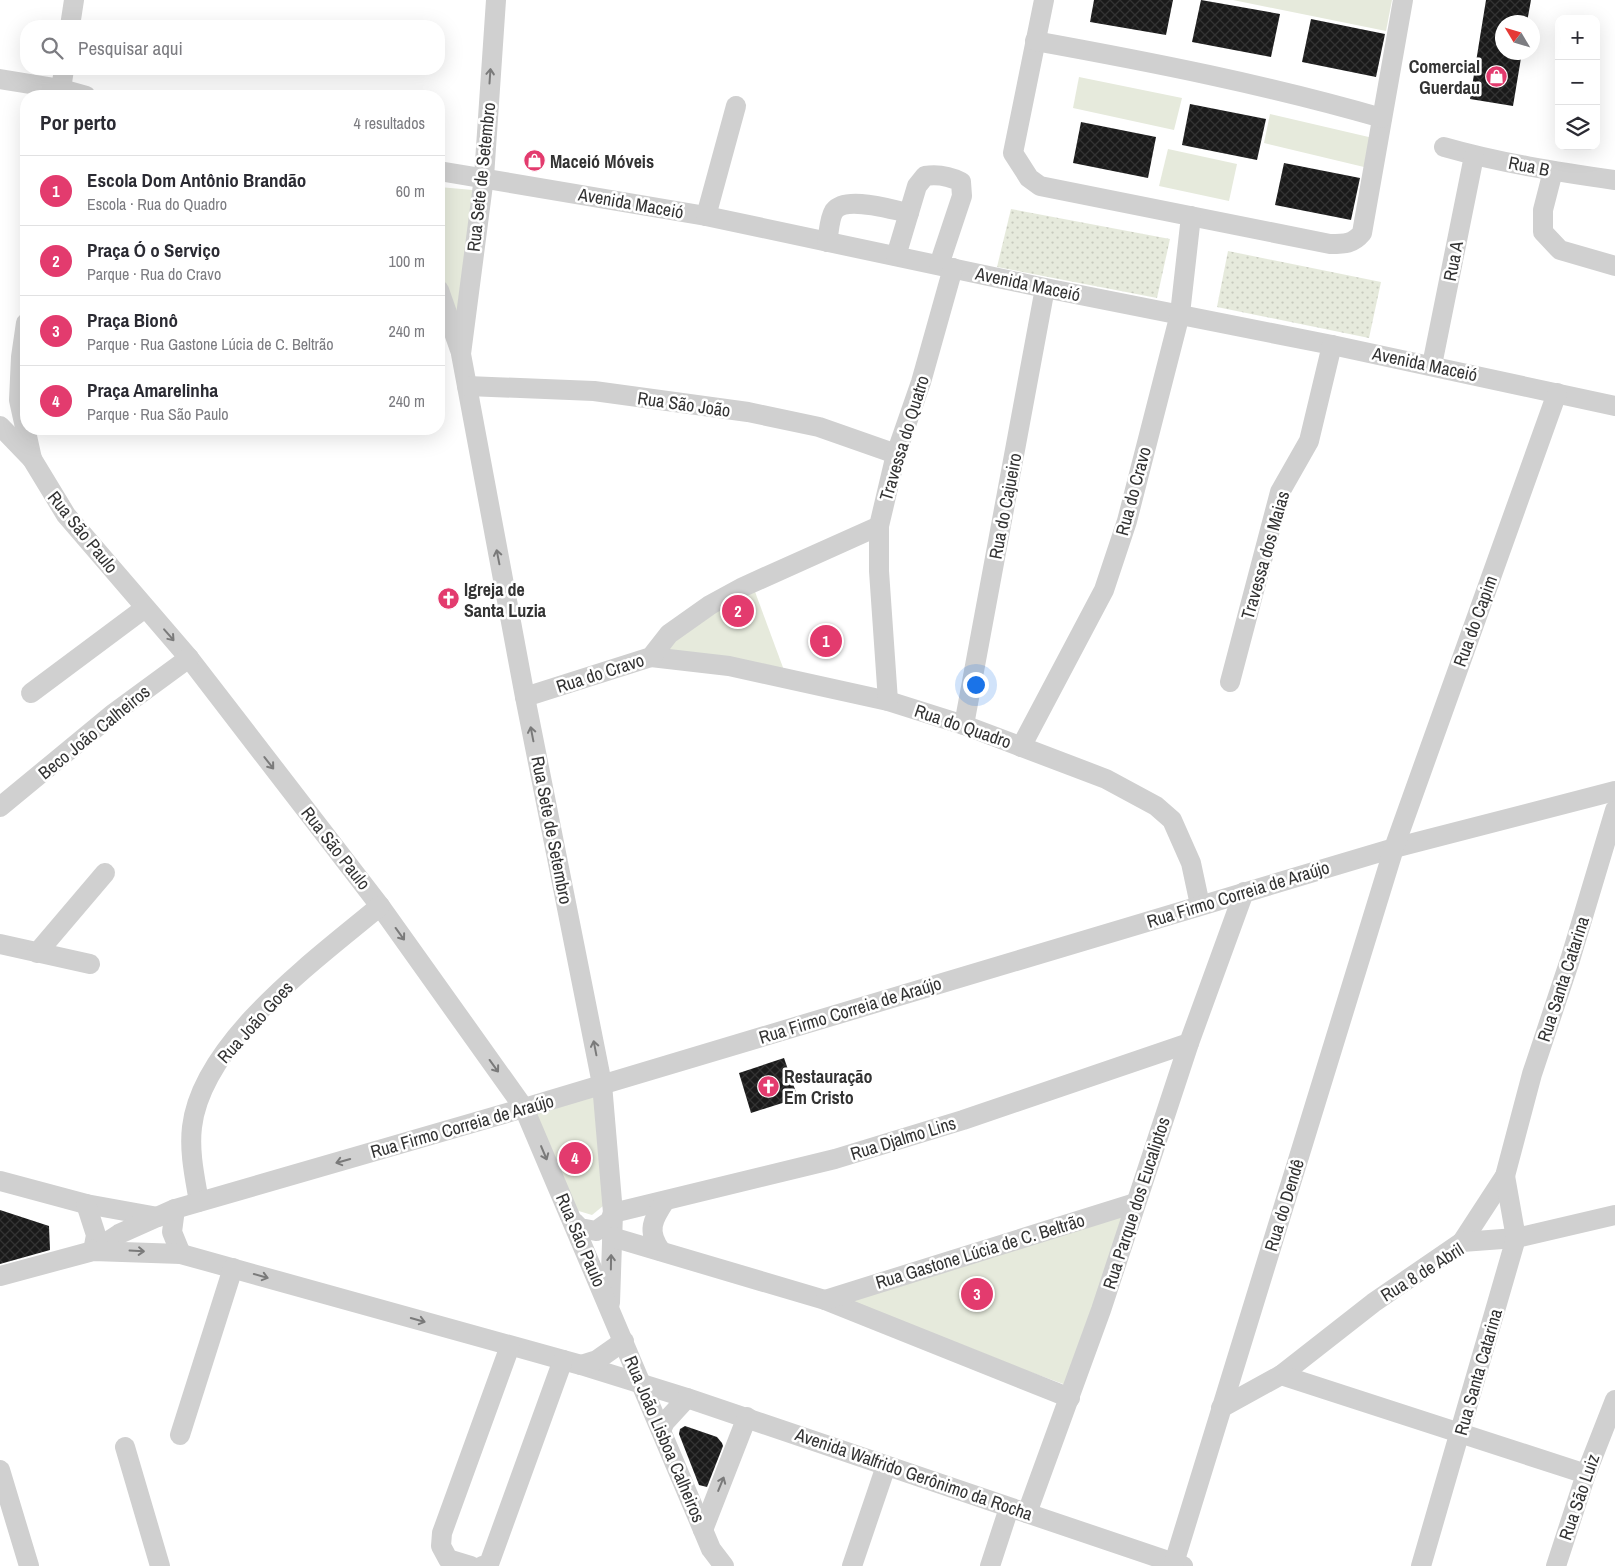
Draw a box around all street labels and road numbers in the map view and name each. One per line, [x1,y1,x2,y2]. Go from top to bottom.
street label: Rua Sete de Setembro [461,101,501,253]
street label: Rua B [1506,150,1552,182]
street label: Avenida Maceió [575,181,686,225]
street label: Rua A [1437,239,1469,283]
street label: Avenida Maceió [972,261,1083,307]
street label: Avenida Maceió [1369,341,1480,387]
street label: Travessa do Quatro [873,372,935,504]
street label: Rua São João [636,385,732,423]
street label: Rua do Cravo [1109,444,1157,538]
street label: Rua do Cajueiro [982,451,1028,561]
street label: Rua São Paulo [42,486,124,578]
street label: Travessa dos Maias [1235,488,1295,622]
street label: Rua do Capim [1447,572,1503,670]
street label: Rua do Cravo [553,647,647,699]
street label: Beco João Calheiros [33,679,155,785]
street label: Rua do Quadro [911,698,1015,754]
street label: Rua Sete de Setembro [525,754,579,906]
street label: Rua São Paulo [296,801,376,895]
street label: Rua Firmo Correia de Araújo [1144,854,1332,934]
street label: Rua Santa Catarina [1531,913,1595,1045]
street label: Rua Firmo Correia de Araújo [756,970,944,1050]
street label: Rua João Goes [211,976,299,1068]
street label: Rua Firmo Correia de Araújo [367,1088,557,1164]
street label: Rua Djalmo Lins [847,1110,959,1166]
street label: Rua Parque dos Eucaliptos [1096,1114,1176,1292]
street label: Rua do Dendê [1258,1156,1310,1254]
street label: Rua São Paulo [550,1189,612,1291]
street label: Rua Gastone Lúcia de C. Beltrão [872,1207,1088,1295]
street label: Rua 8 de Abril [1376,1237,1468,1307]
street label: Rua Santa Catarina [1448,1306,1508,1438]
street label: Rua João Lisboa Calheiros [619,1352,711,1526]
street label: Avenida Walfrido Gerônimo da Rocha [791,1421,1036,1526]
street label: Rua São Luiz [1553,1451,1605,1543]

